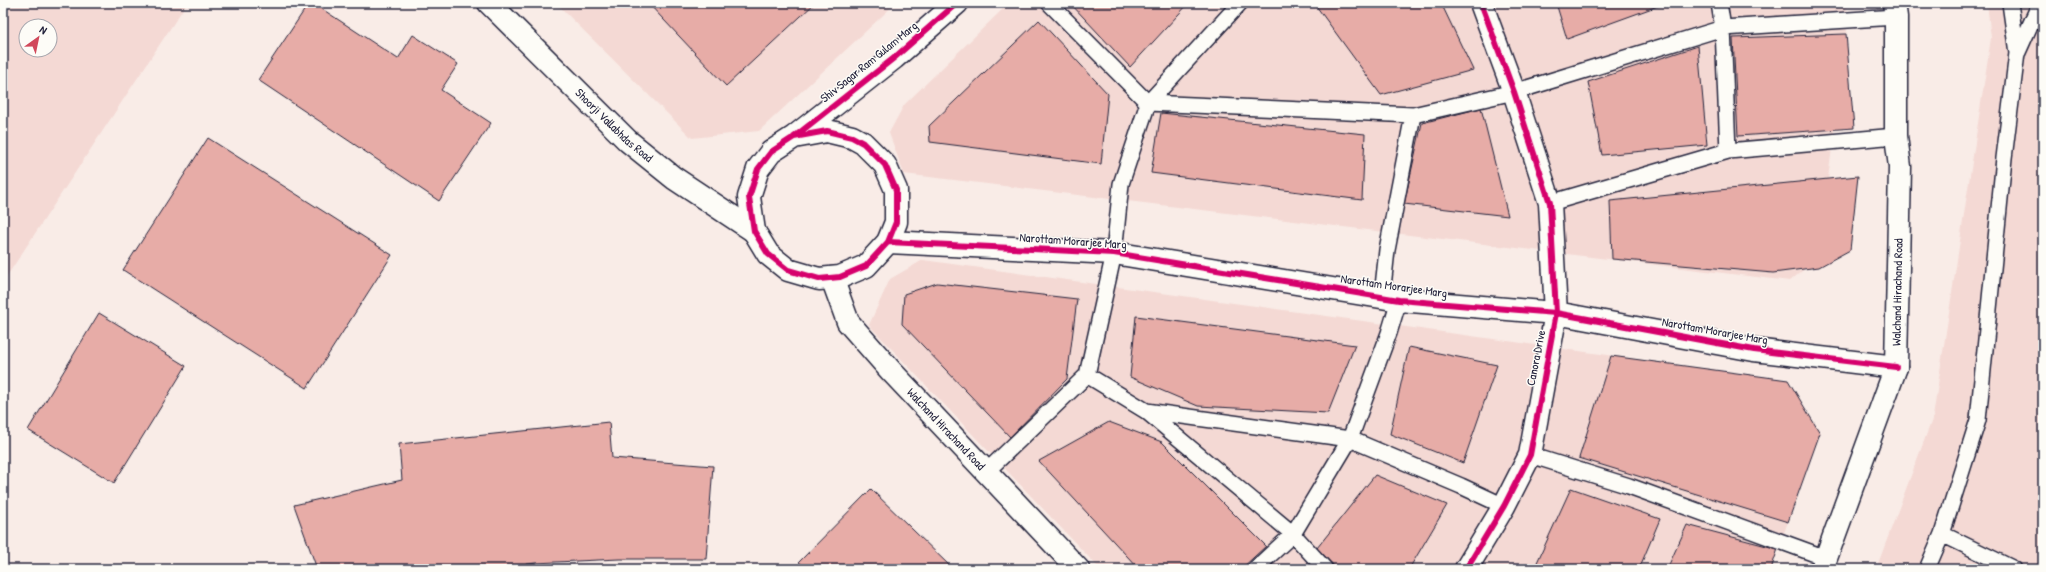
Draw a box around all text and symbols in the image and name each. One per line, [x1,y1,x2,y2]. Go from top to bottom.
street label: Shiv Sagar Ram Gulam Marg [816,17,921,106]
north arrow [18,18,58,58]
text: N [37,22,50,37]
street label: Shoorji Vallabhdas Road [572,84,657,166]
street label: Narottam Morarjee Marg [1019,228,1127,253]
street label: Walchand Hirachand Road [1887,238,1907,346]
street label: Narottam Morarjee Marg [1340,270,1448,301]
street label: Narottam Morarjee Marg [1661,313,1769,348]
street label: Canora Drive [1522,328,1549,387]
street label: Walchand Hirachand Road [903,384,990,474]

